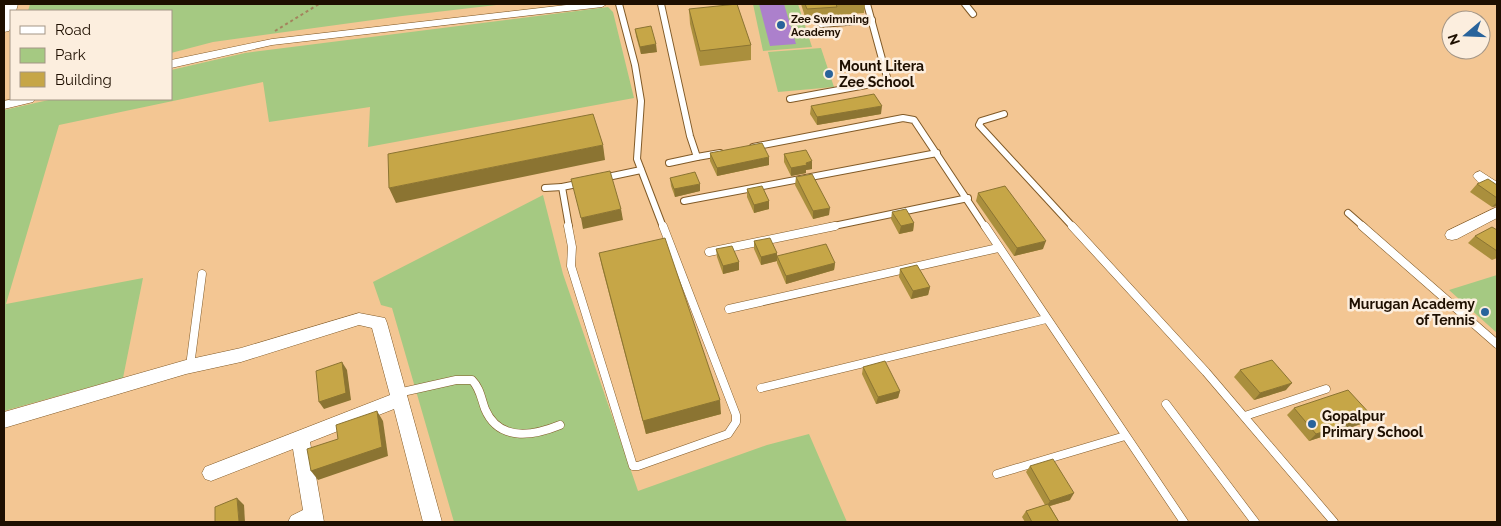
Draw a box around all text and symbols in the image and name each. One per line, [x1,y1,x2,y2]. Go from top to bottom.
legend [10,10,172,100]
north arrow [1441,10,1491,60]
place label: Zee Swimming Academy [791,13,869,39]
marker: Zee Swimming Academy [775,19,787,31]
text: Road [55,21,91,39]
text: N [1444,32,1463,47]
text: Park [55,46,86,64]
place label: Mount Litera Zee School [839,58,924,90]
marker: Mount Litera Zee School [823,68,835,80]
text: Building [55,71,112,89]
place label: Murugan Academy of Tennis [1349,296,1475,328]
marker: Murugan Academy of Tennis [1479,306,1491,318]
place label: Gopalpur Primary School [1322,408,1424,440]
marker: Gopalpur Primary School [1306,418,1318,430]

